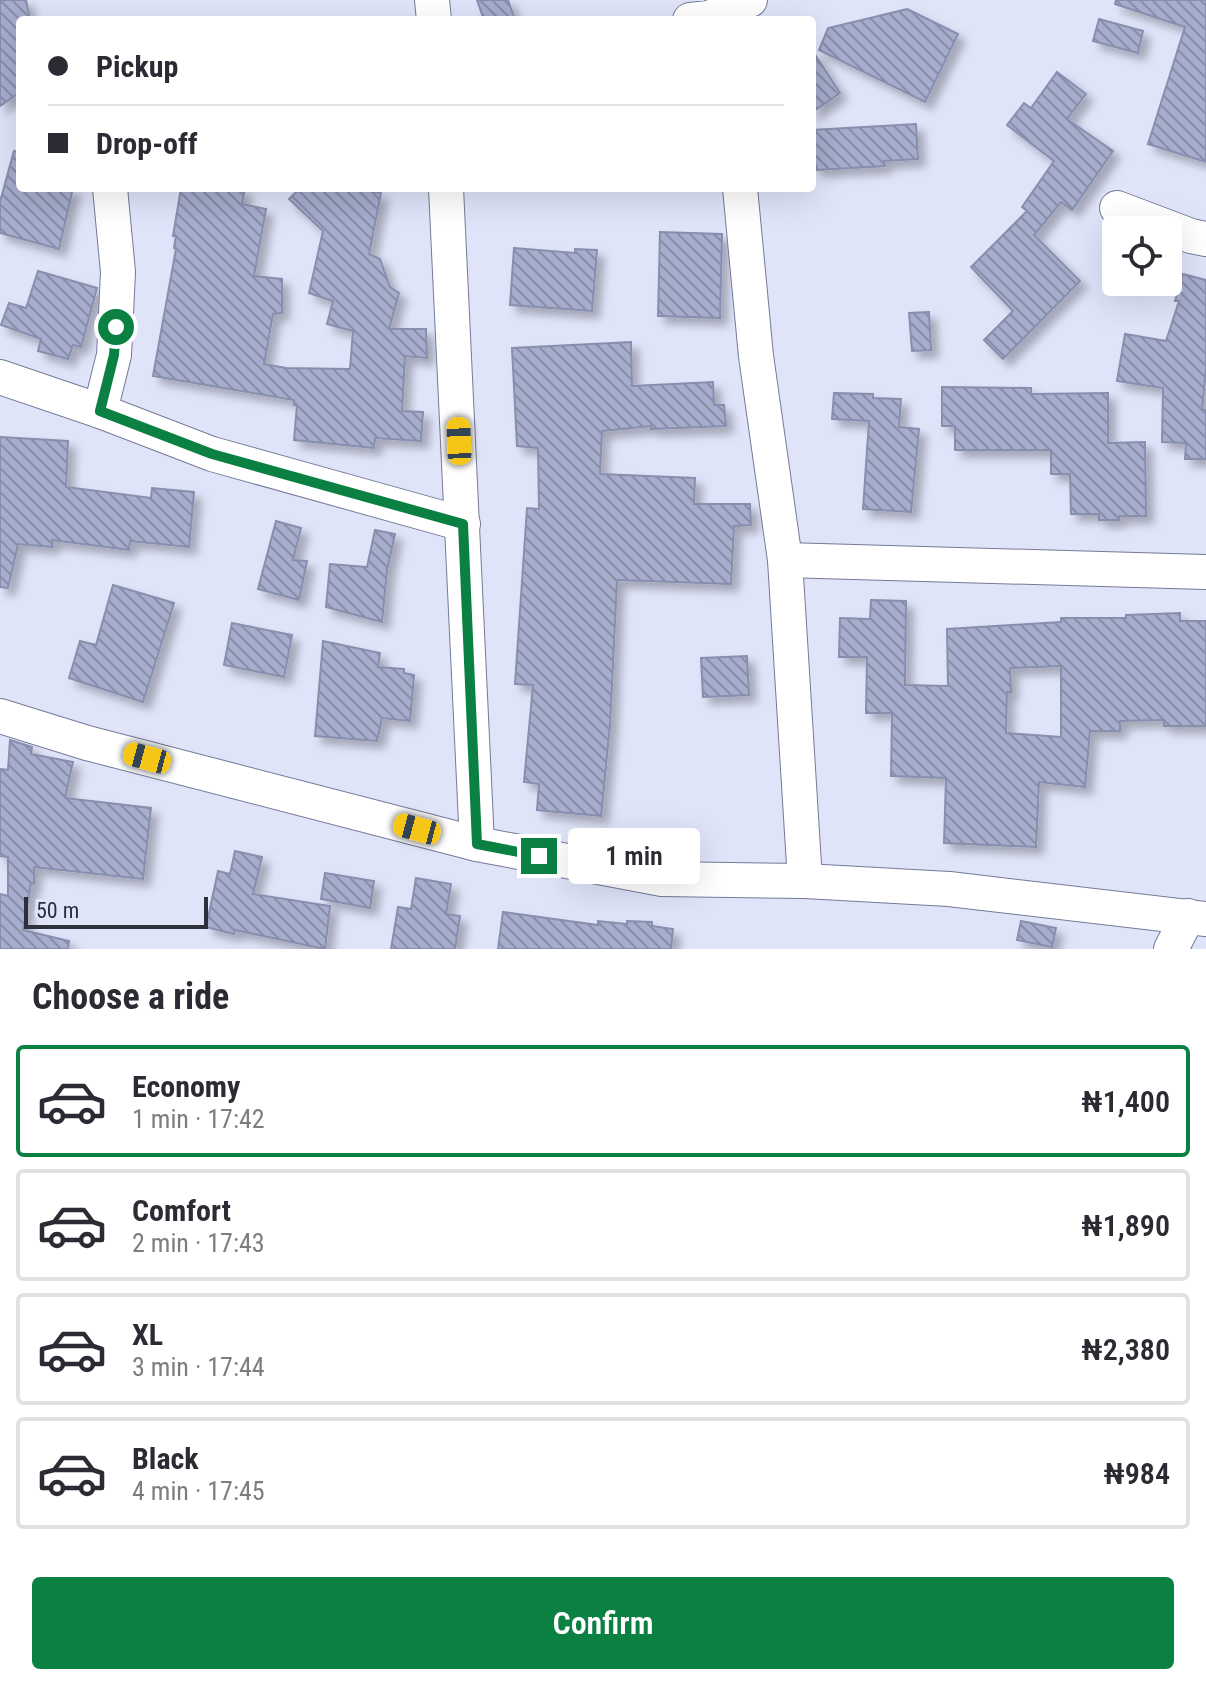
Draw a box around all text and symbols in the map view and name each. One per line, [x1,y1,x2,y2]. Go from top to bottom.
text: Pickup [96,49,178,84]
text: Drop-off [96,126,198,161]
map controls [1102,216,1182,296]
button: locate [1102,216,1182,296]
route start [98,309,134,345]
car [446,417,472,465]
car [121,740,173,776]
car [391,811,443,847]
callout: 1 min [567,828,699,884]
route end [521,838,557,874]
text: 1 min [605,841,663,871]
scale bar [24,893,208,929]
text: 50 m [36,898,79,923]
text: Choose a ride [32,976,229,1018]
icon: car [36,1065,108,1137]
text: Economy [132,1069,240,1104]
text: ₦1,400 [1081,1084,1170,1119]
text: 1 min · 17:42 [132,1104,265,1134]
icon: car [36,1189,108,1261]
text: Comfort [132,1193,231,1228]
text: ₦1,890 [1081,1208,1170,1243]
text: 2 min · 17:43 [132,1228,265,1258]
icon: car [36,1313,108,1385]
text: XL [132,1317,163,1352]
text: ₦2,380 [1081,1332,1170,1367]
text: 3 min · 17:44 [132,1352,265,1382]
icon: car [36,1437,108,1509]
text: Black [132,1441,199,1476]
text: ₦984 [1103,1456,1170,1491]
text: 4 min · 17:45 [132,1476,265,1506]
button: Confirm [32,1577,1174,1669]

